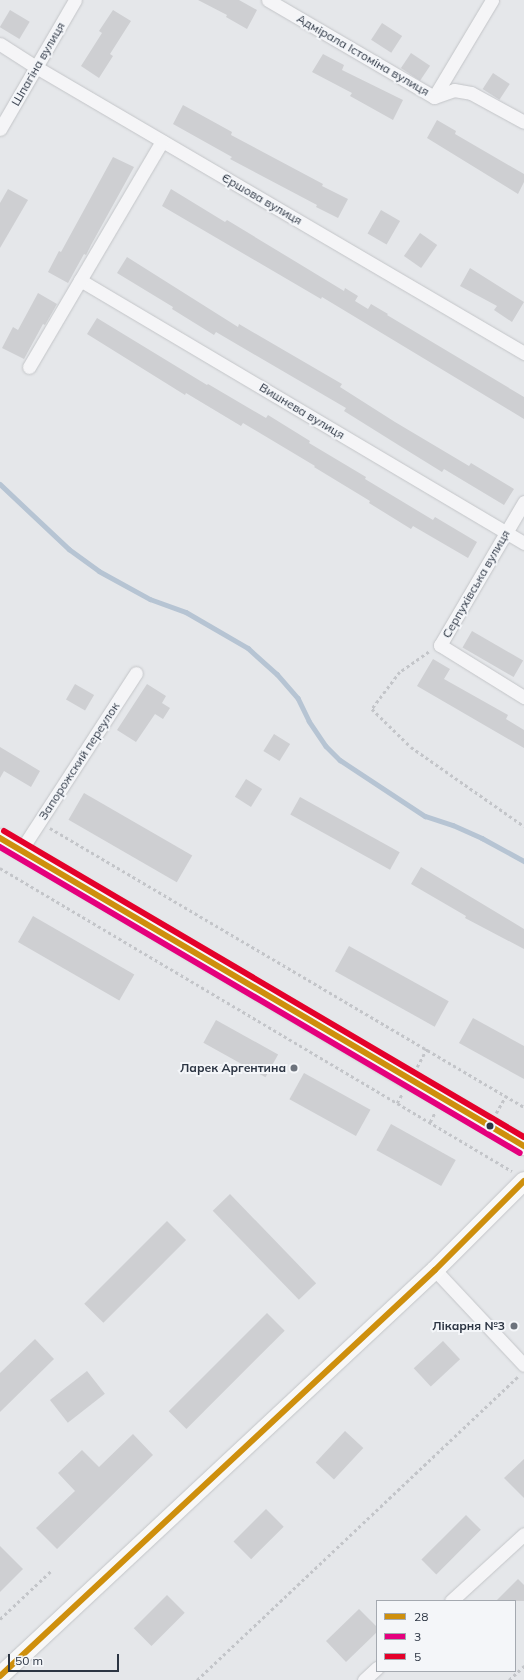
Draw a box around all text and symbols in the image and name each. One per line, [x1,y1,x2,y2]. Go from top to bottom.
street label: Адмірала Істоміна вулиця [294,11,432,99]
street label: Шпагіна вулиця [8,20,68,108]
street label: Єршова вулиця [219,170,305,228]
street label: Вишнева вулиця [257,380,347,442]
street label: Серпухівська вулиця [439,527,513,641]
street label: Запорожский переулок [36,699,122,823]
place label: Ларек Аргентина [180,1061,286,1075]
marker: Ларек Аргентина [289,1063,299,1073]
unlabelled marker [485,1121,495,1131]
place label: Лікарня №3 [432,1319,505,1333]
marker: Лікарня №3 [508,1320,520,1332]
legend [376,1600,516,1672]
text: 28 [414,1609,428,1624]
text: 3 [414,1629,421,1644]
scale bar [10,1646,121,1672]
text: 5 [414,1649,421,1664]
text: 50 m [15,1653,43,1668]

